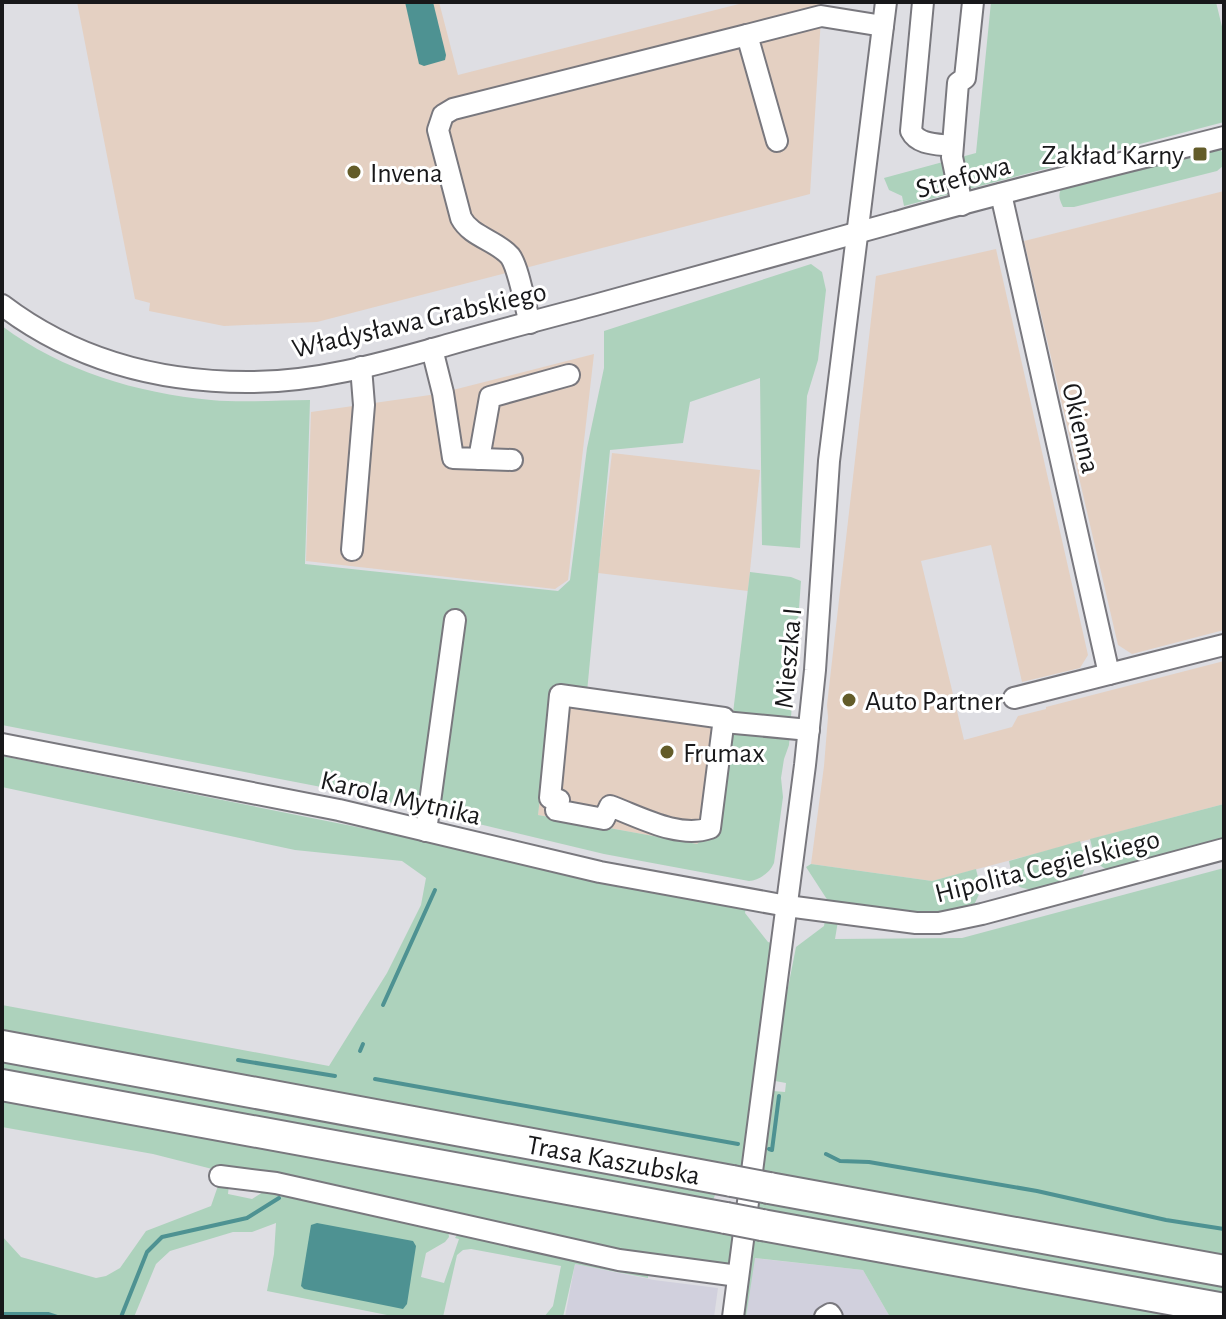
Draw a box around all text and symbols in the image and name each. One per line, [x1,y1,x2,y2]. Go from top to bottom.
place label: Zakład Karny [1042,142,1184,170]
marker: Zakład Karny [1191,145,1209,163]
street label: Strefowa [913,152,1014,204]
place label: Invena [370,160,443,188]
marker: Invena [345,163,363,181]
street label: Władysława Grabskiego [290,278,549,364]
street label: Okienna [1056,381,1104,476]
street label: Mieszka I [771,607,807,710]
place label: Auto Partner [865,688,1003,716]
marker: Auto Partner [840,691,858,709]
place label: Frumax [683,740,765,768]
marker: Frumax [658,743,676,761]
street label: Karola Mytnika [318,767,484,831]
street label: Hipolita Cegielskiego [932,825,1163,908]
street label: Trasa Kaszubska [524,1131,702,1191]

